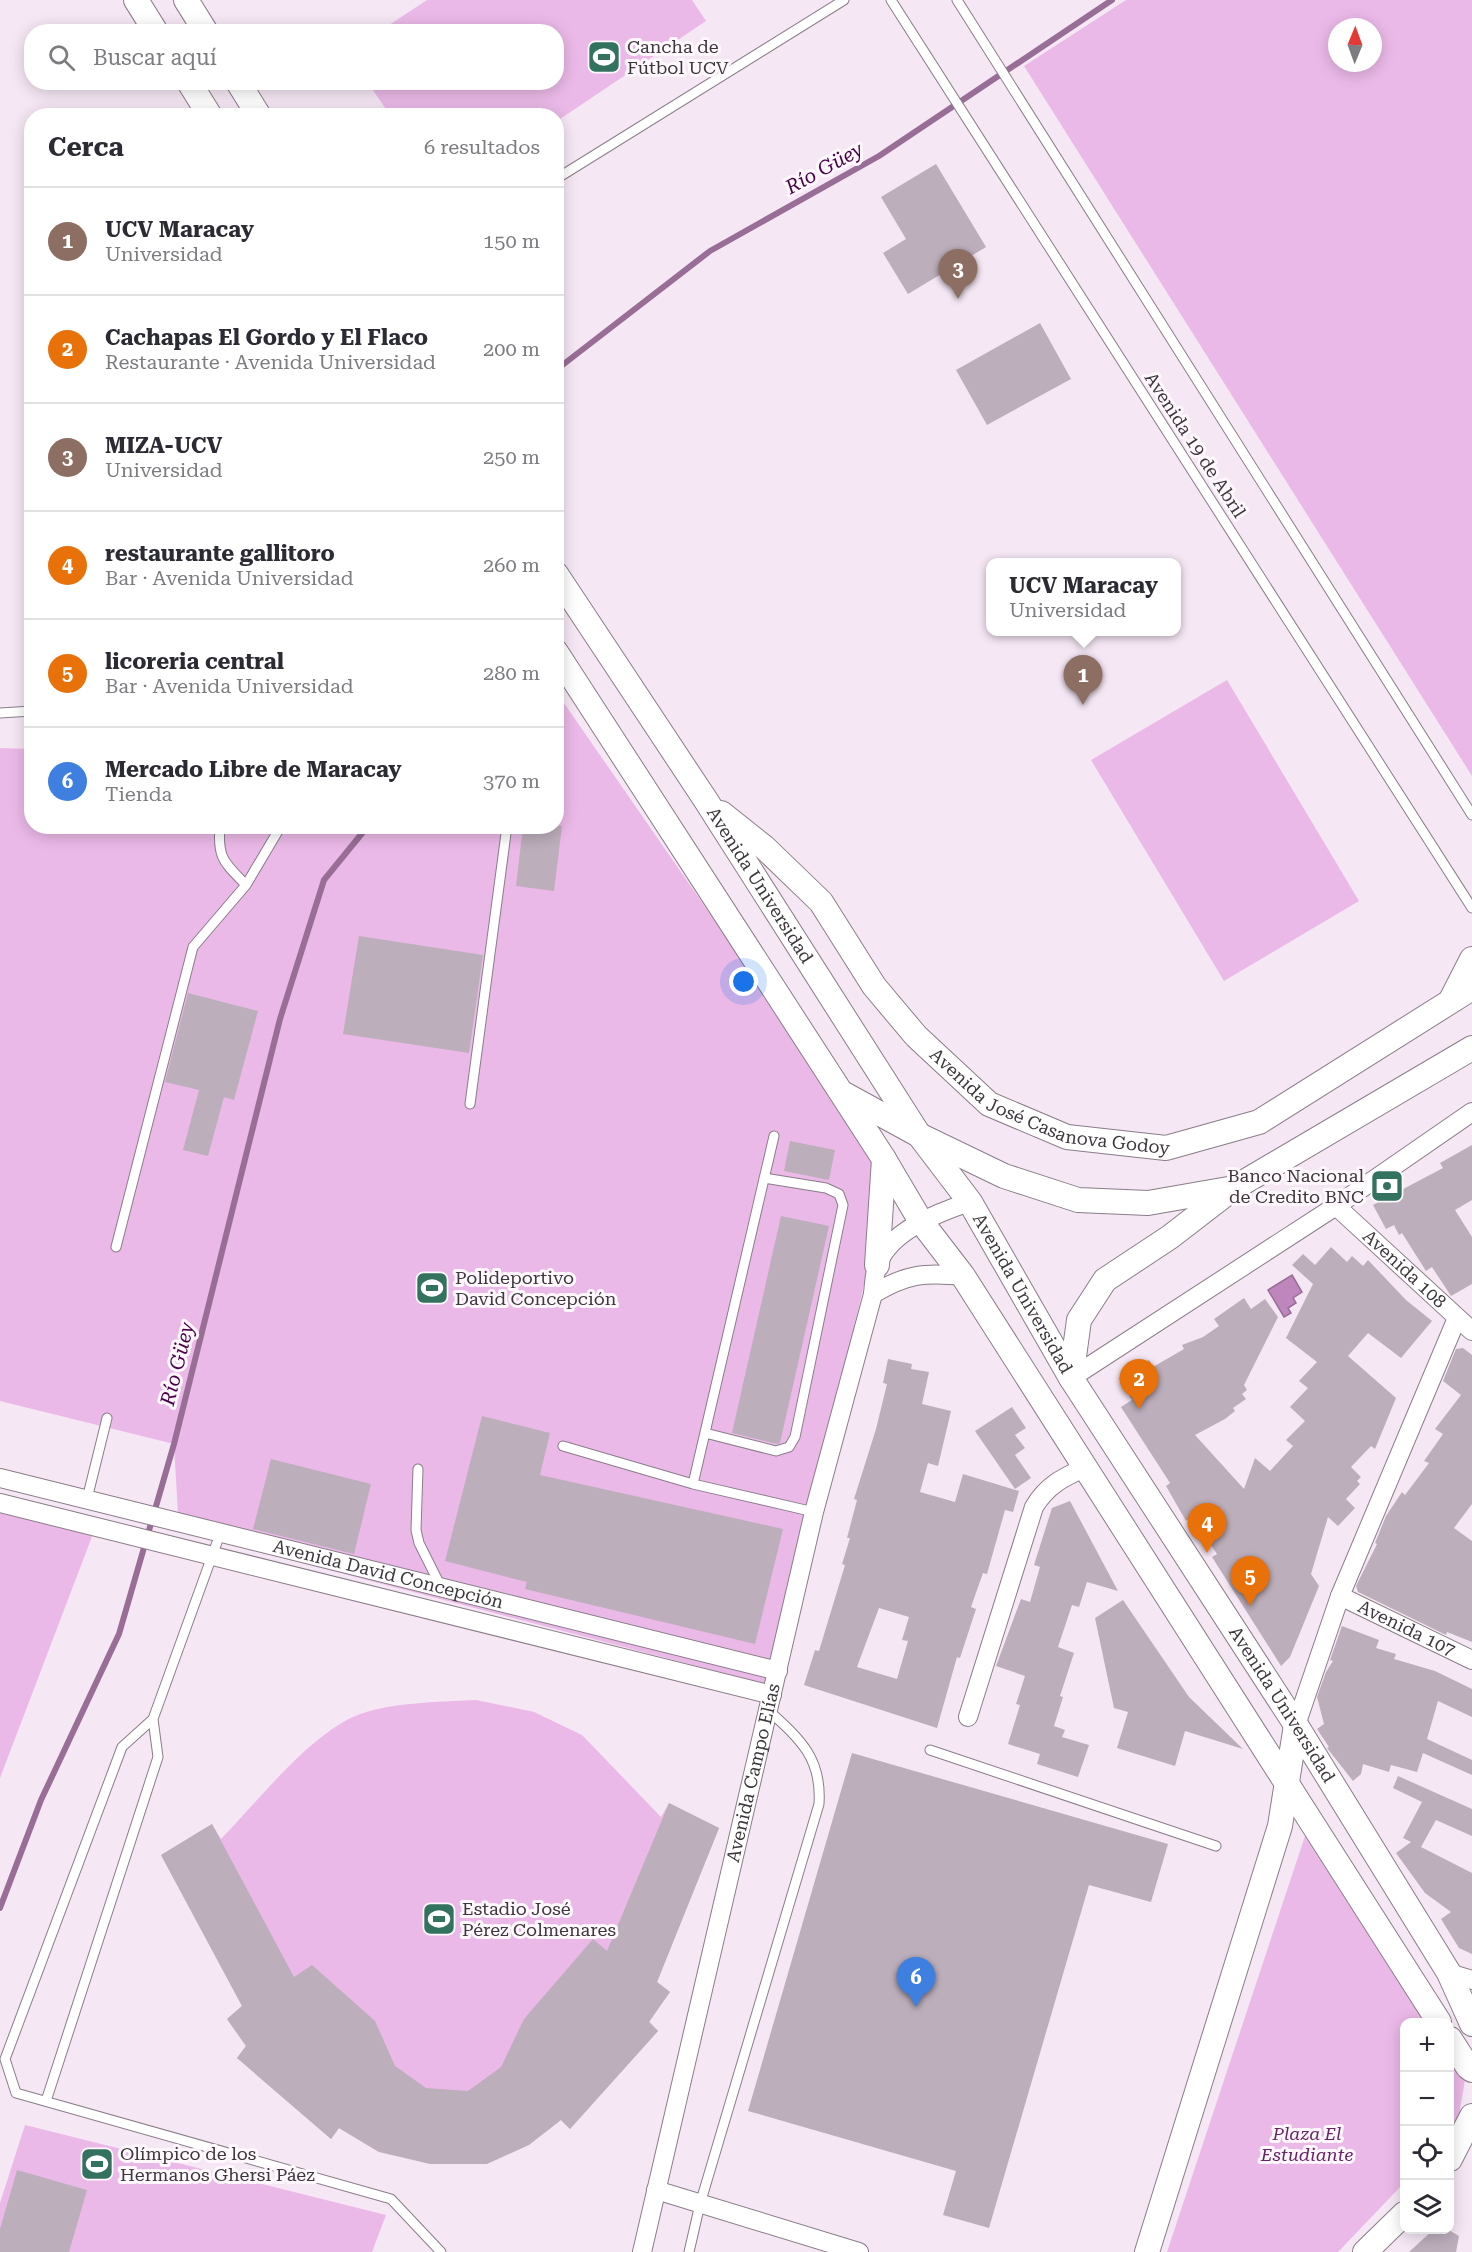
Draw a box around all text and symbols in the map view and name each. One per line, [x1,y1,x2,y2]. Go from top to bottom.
north arrow [1328,18,1382,72]
search box [24,24,564,90]
place label: Cancha de Fútbol UCV [627,36,729,78]
sports icon: Cancha de Fútbol UCV [586,39,622,75]
icon: search [45,41,78,74]
text: Buscar aquí [93,45,217,70]
text: Cerca [48,132,124,162]
text: 6 resultados [424,135,540,159]
water label: Río Güey [780,137,868,200]
text: UCV Maracay [105,217,254,242]
text: 1 [62,229,73,253]
text: 150 m [483,229,540,253]
text: Universidad [105,242,222,266]
pin: 3 [938,250,978,299]
text: Cachapas El Gordo y El Flaco [105,325,428,350]
text: 2 [62,337,73,361]
text: 200 m [483,337,540,361]
text: Restaurante · Avenida Universidad [105,350,436,374]
street label: Avenida 19 de Abril [1141,368,1250,522]
text: MIZA-UCV [105,433,222,458]
text: 3 [62,445,73,469]
text: 250 m [483,445,540,469]
text: Universidad [105,458,222,482]
text: restaurante gallitoro [105,541,335,566]
text: 4 [62,553,73,577]
text: 260 m [483,553,540,577]
popup [986,558,1181,636]
text: Bar · Avenida Universidad [105,566,354,590]
text: UCV Maracay [1009,573,1158,598]
text: Universidad [1009,598,1126,622]
text: licoreria central [105,649,284,674]
pin: 1 [1064,656,1102,705]
text: 5 [62,661,73,685]
text: 280 m [483,661,540,685]
text: Bar · Avenida Universidad [105,674,354,698]
text: Mercado Libre de Maracay [105,757,402,782]
text: 6 [62,769,73,793]
text: 370 m [483,769,540,793]
text: Tienda [105,782,172,806]
street label: Avenida Universidad [703,803,818,967]
your location [729,967,758,996]
street label: Avenida José Casanova Godoy [926,1044,1171,1158]
place label: Banco Nacional de Credito BNC [1228,1165,1364,1207]
bank icon: Banco Nacional de Credito BNC [1369,1168,1405,1204]
street label: Avenida Universidad [969,1210,1077,1377]
street label: Avenida 108 [1359,1225,1451,1312]
place label: Polideportivo David Concepción [455,1267,617,1309]
sports icon: Polideportivo David Concepción [414,1270,450,1306]
water label: Río Güey [155,1319,199,1409]
pin: 2 [1120,1360,1158,1409]
pin: 4 [1188,1504,1226,1553]
street label: Avenida David Concepción [271,1535,506,1613]
pin: 5 [1230,1556,1270,1606]
street label: Avenida 107 [1355,1595,1459,1660]
street label: Avenida Universidad [1225,1622,1340,1786]
street label: Avenida Campo Elías [722,1681,784,1864]
place label: Estadio José Pérez Colmenares [462,1898,616,1940]
sports icon: Estadio José Pérez Colmenares [421,1901,457,1937]
pin: 6 [896,1958,936,2007]
map controls [1400,2018,1454,2234]
button: + [1400,2018,1454,2072]
button: − [1400,2072,1454,2126]
park label: Plaza El Estudiante [1260,2123,1353,2165]
button: locate [1400,2126,1454,2180]
place label: Olímpico de los Hermanos Ghersi Páez [120,2143,315,2185]
sports icon: Olímpico de los Hermanos Ghersi Páez [79,2146,115,2182]
button: layers [1400,2180,1454,2234]

